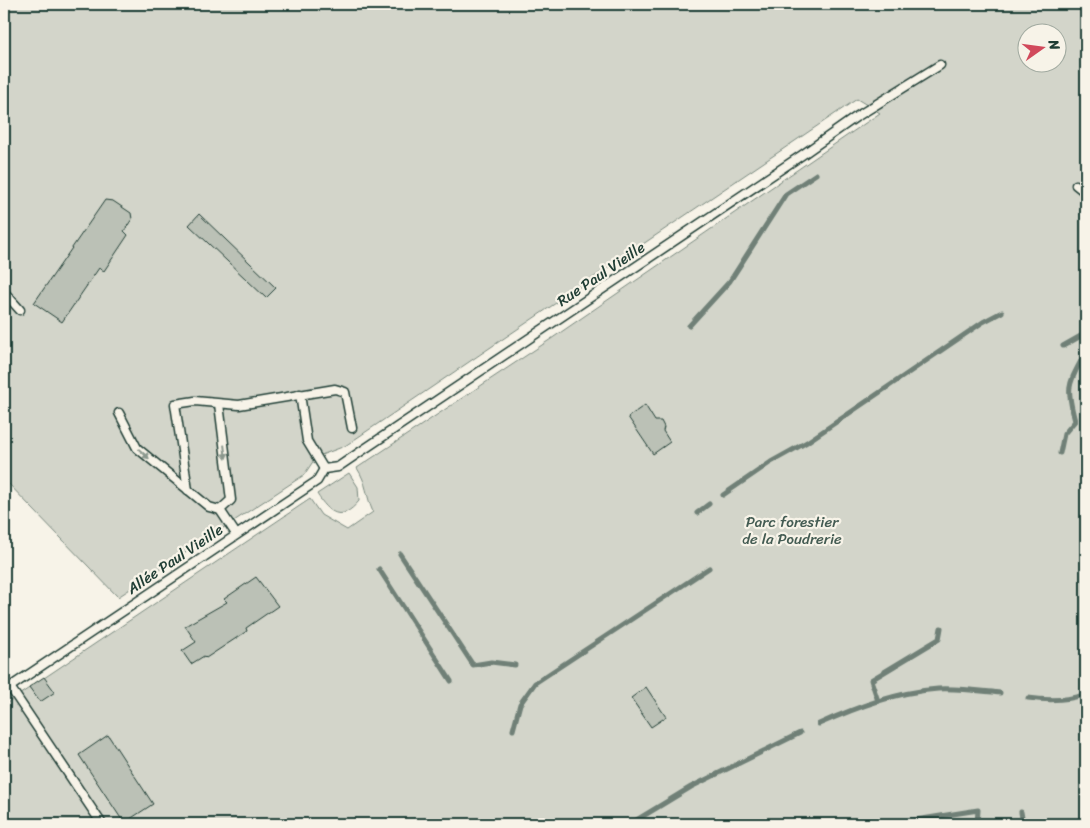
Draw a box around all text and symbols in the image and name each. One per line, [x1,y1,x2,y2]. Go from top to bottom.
north arrow [1018,22,1068,72]
text: N [1041,36,1068,53]
street label: Rue Paul Vieille [551,235,651,313]
one-way arrow [221,445,229,461]
one-way arrow [137,448,149,460]
park label: Parc forestier de la Poudrerie [742,509,842,552]
street label: Allée Paul Vieille [121,517,229,602]

